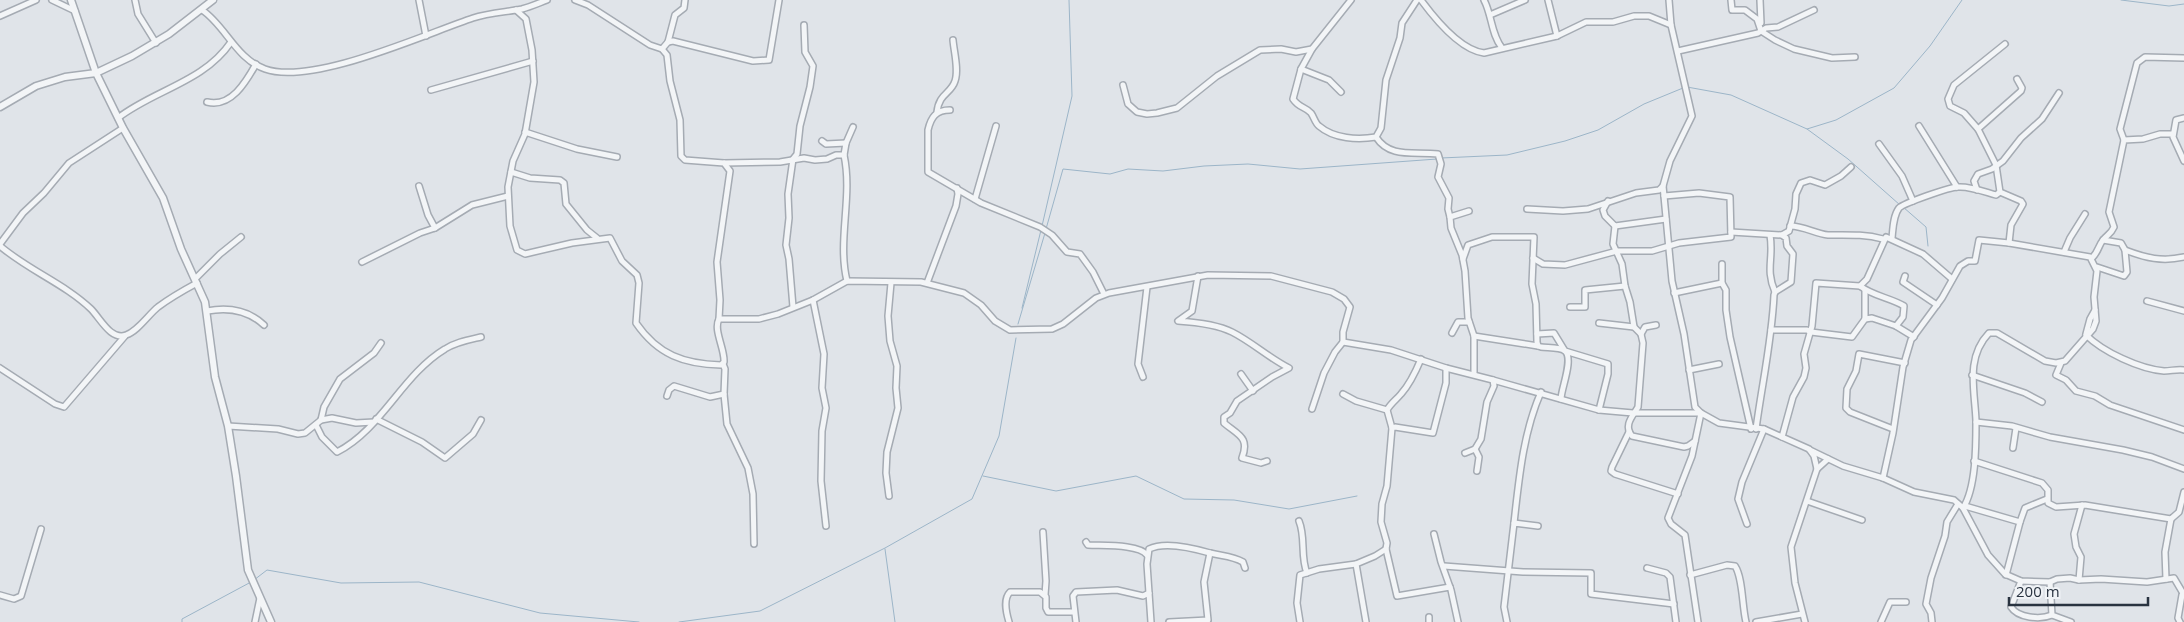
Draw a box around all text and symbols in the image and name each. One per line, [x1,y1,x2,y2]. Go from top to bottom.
scale bar [2009,574,2148,606]
text: 200 m [2016,581,2060,601]

